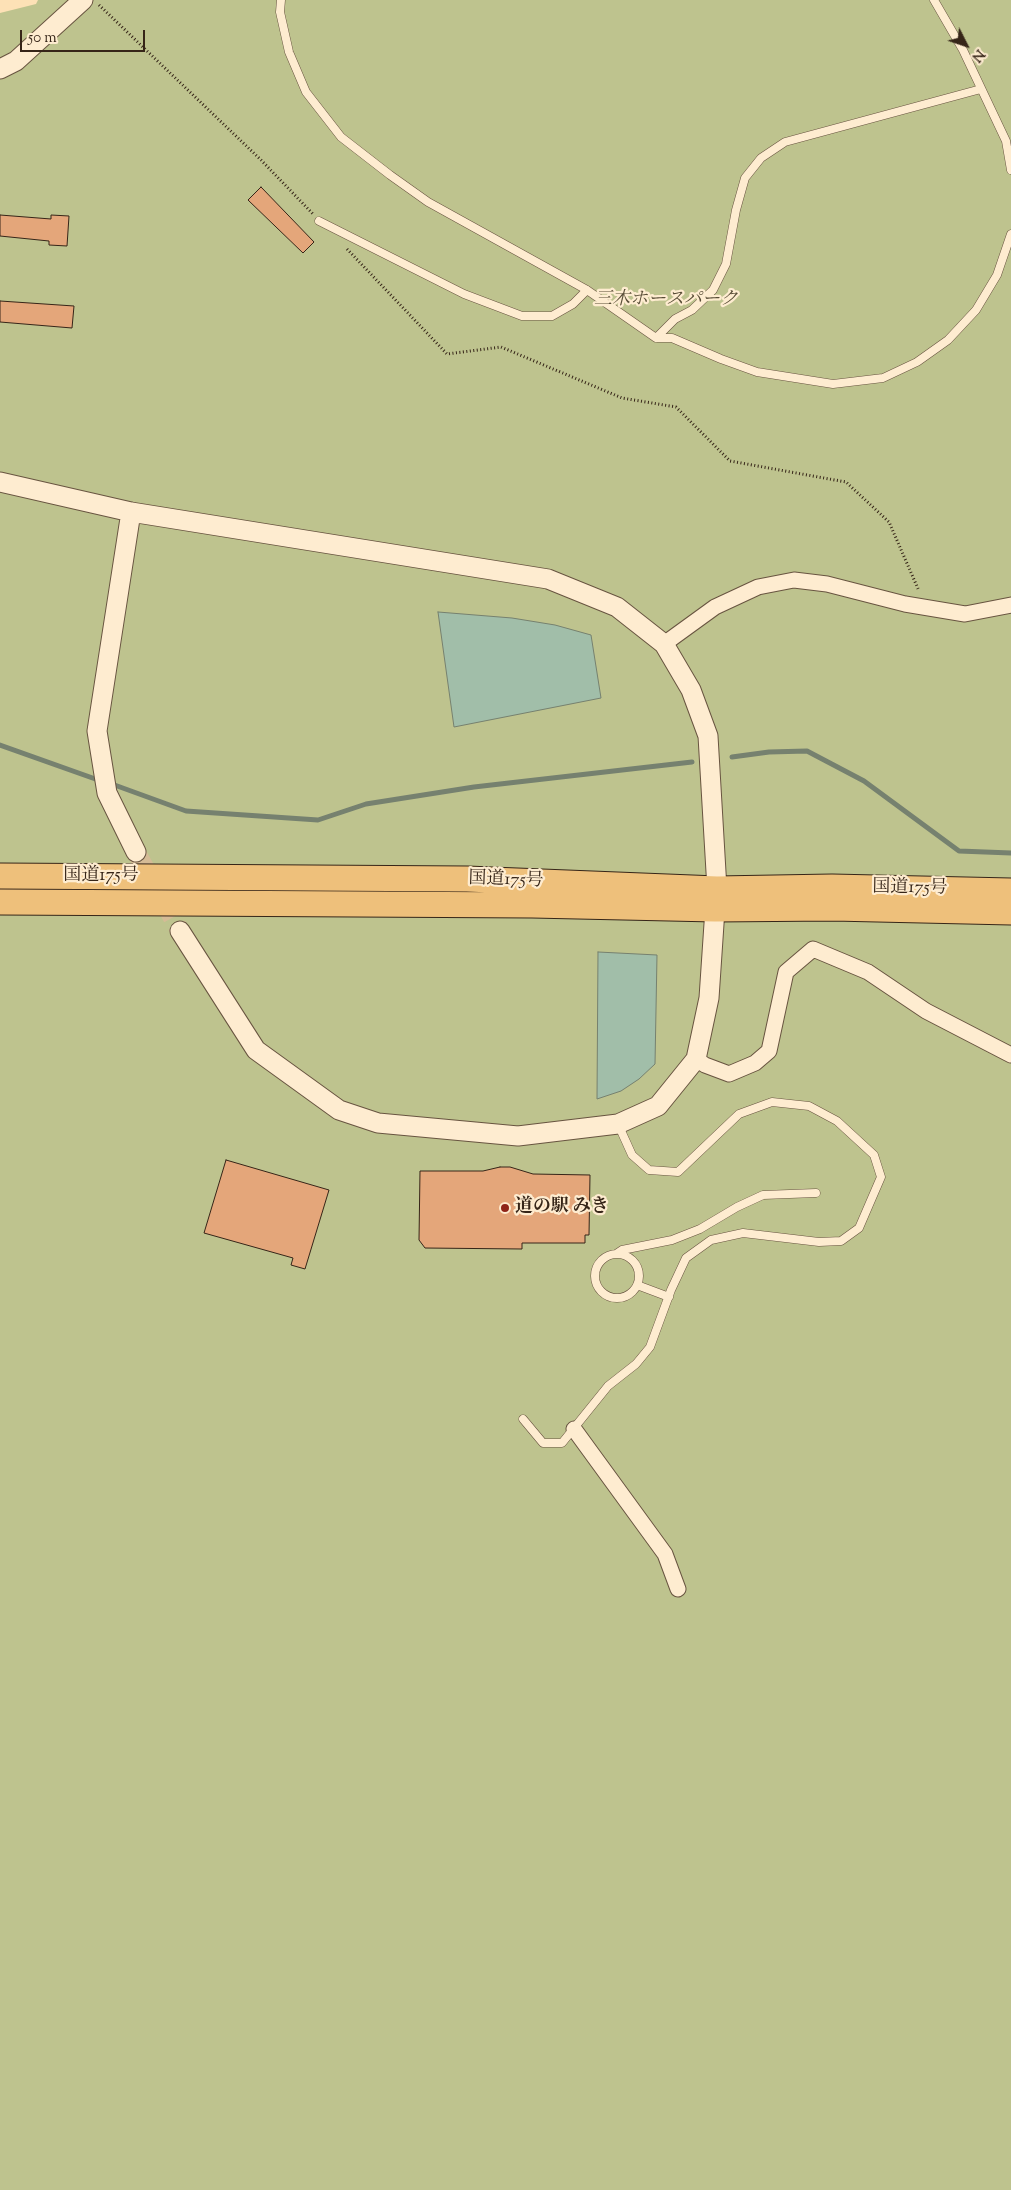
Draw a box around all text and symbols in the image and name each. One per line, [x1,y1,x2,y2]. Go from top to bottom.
scale bar [22,20,148,52]
north arrow [941,20,991,70]
text: 50 m [28,28,57,49]
text: N [966,44,989,66]
park label: 三木ホースパーク [594,290,738,312]
street label: 国道175号 [63,866,139,888]
street label: 国道175号 [468,869,544,893]
street label: 国道175号 [872,878,948,900]
place label: 道の駅 みき [515,1197,609,1219]
marker: 道の駅 みき [499,1202,511,1214]

